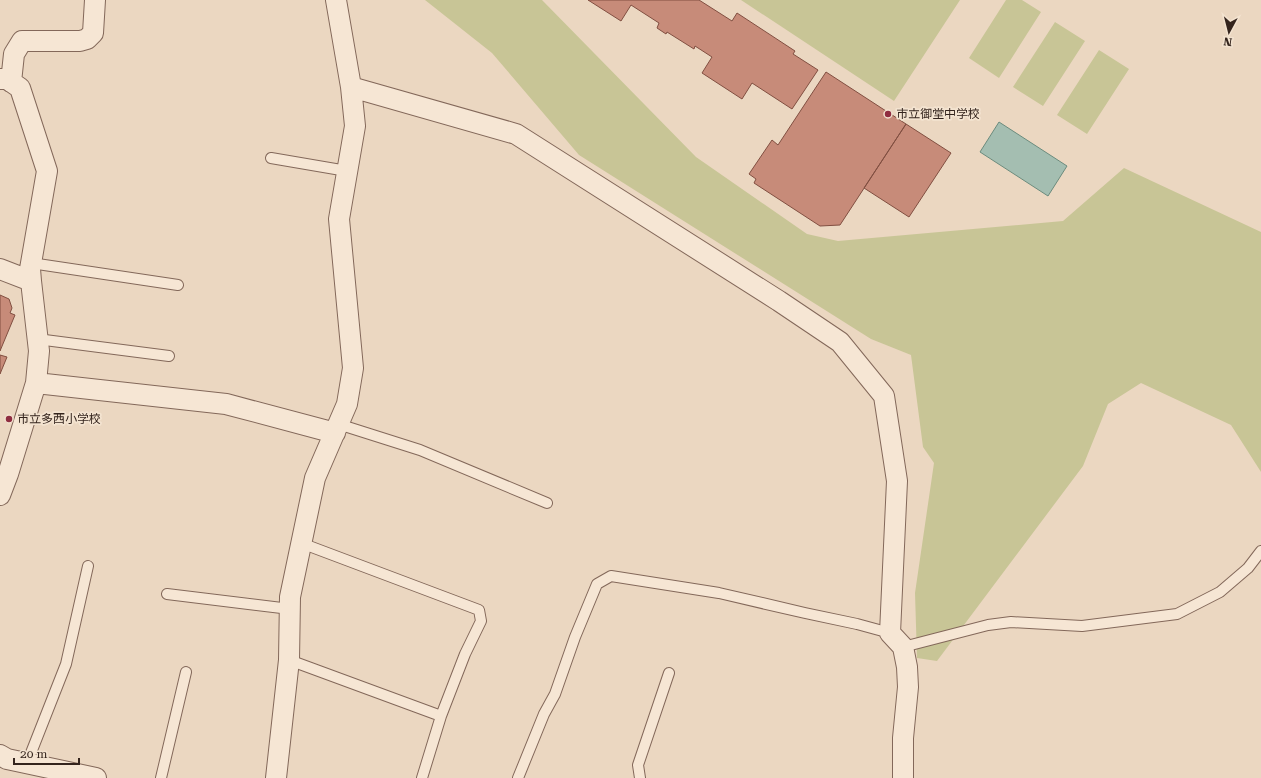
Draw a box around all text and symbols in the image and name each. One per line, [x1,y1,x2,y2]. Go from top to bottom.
north arrow [1209,12,1249,52]
text: N [1222,34,1233,48]
place label: 市立御堂中学校 [896,107,980,121]
marker: 市立御堂中学校 [883,109,893,119]
place label: 市立多西小学校 [17,412,101,426]
marker: 市立多西小学校 [4,414,14,424]
scale bar [14,740,79,766]
text: 20 m [20,747,47,761]

